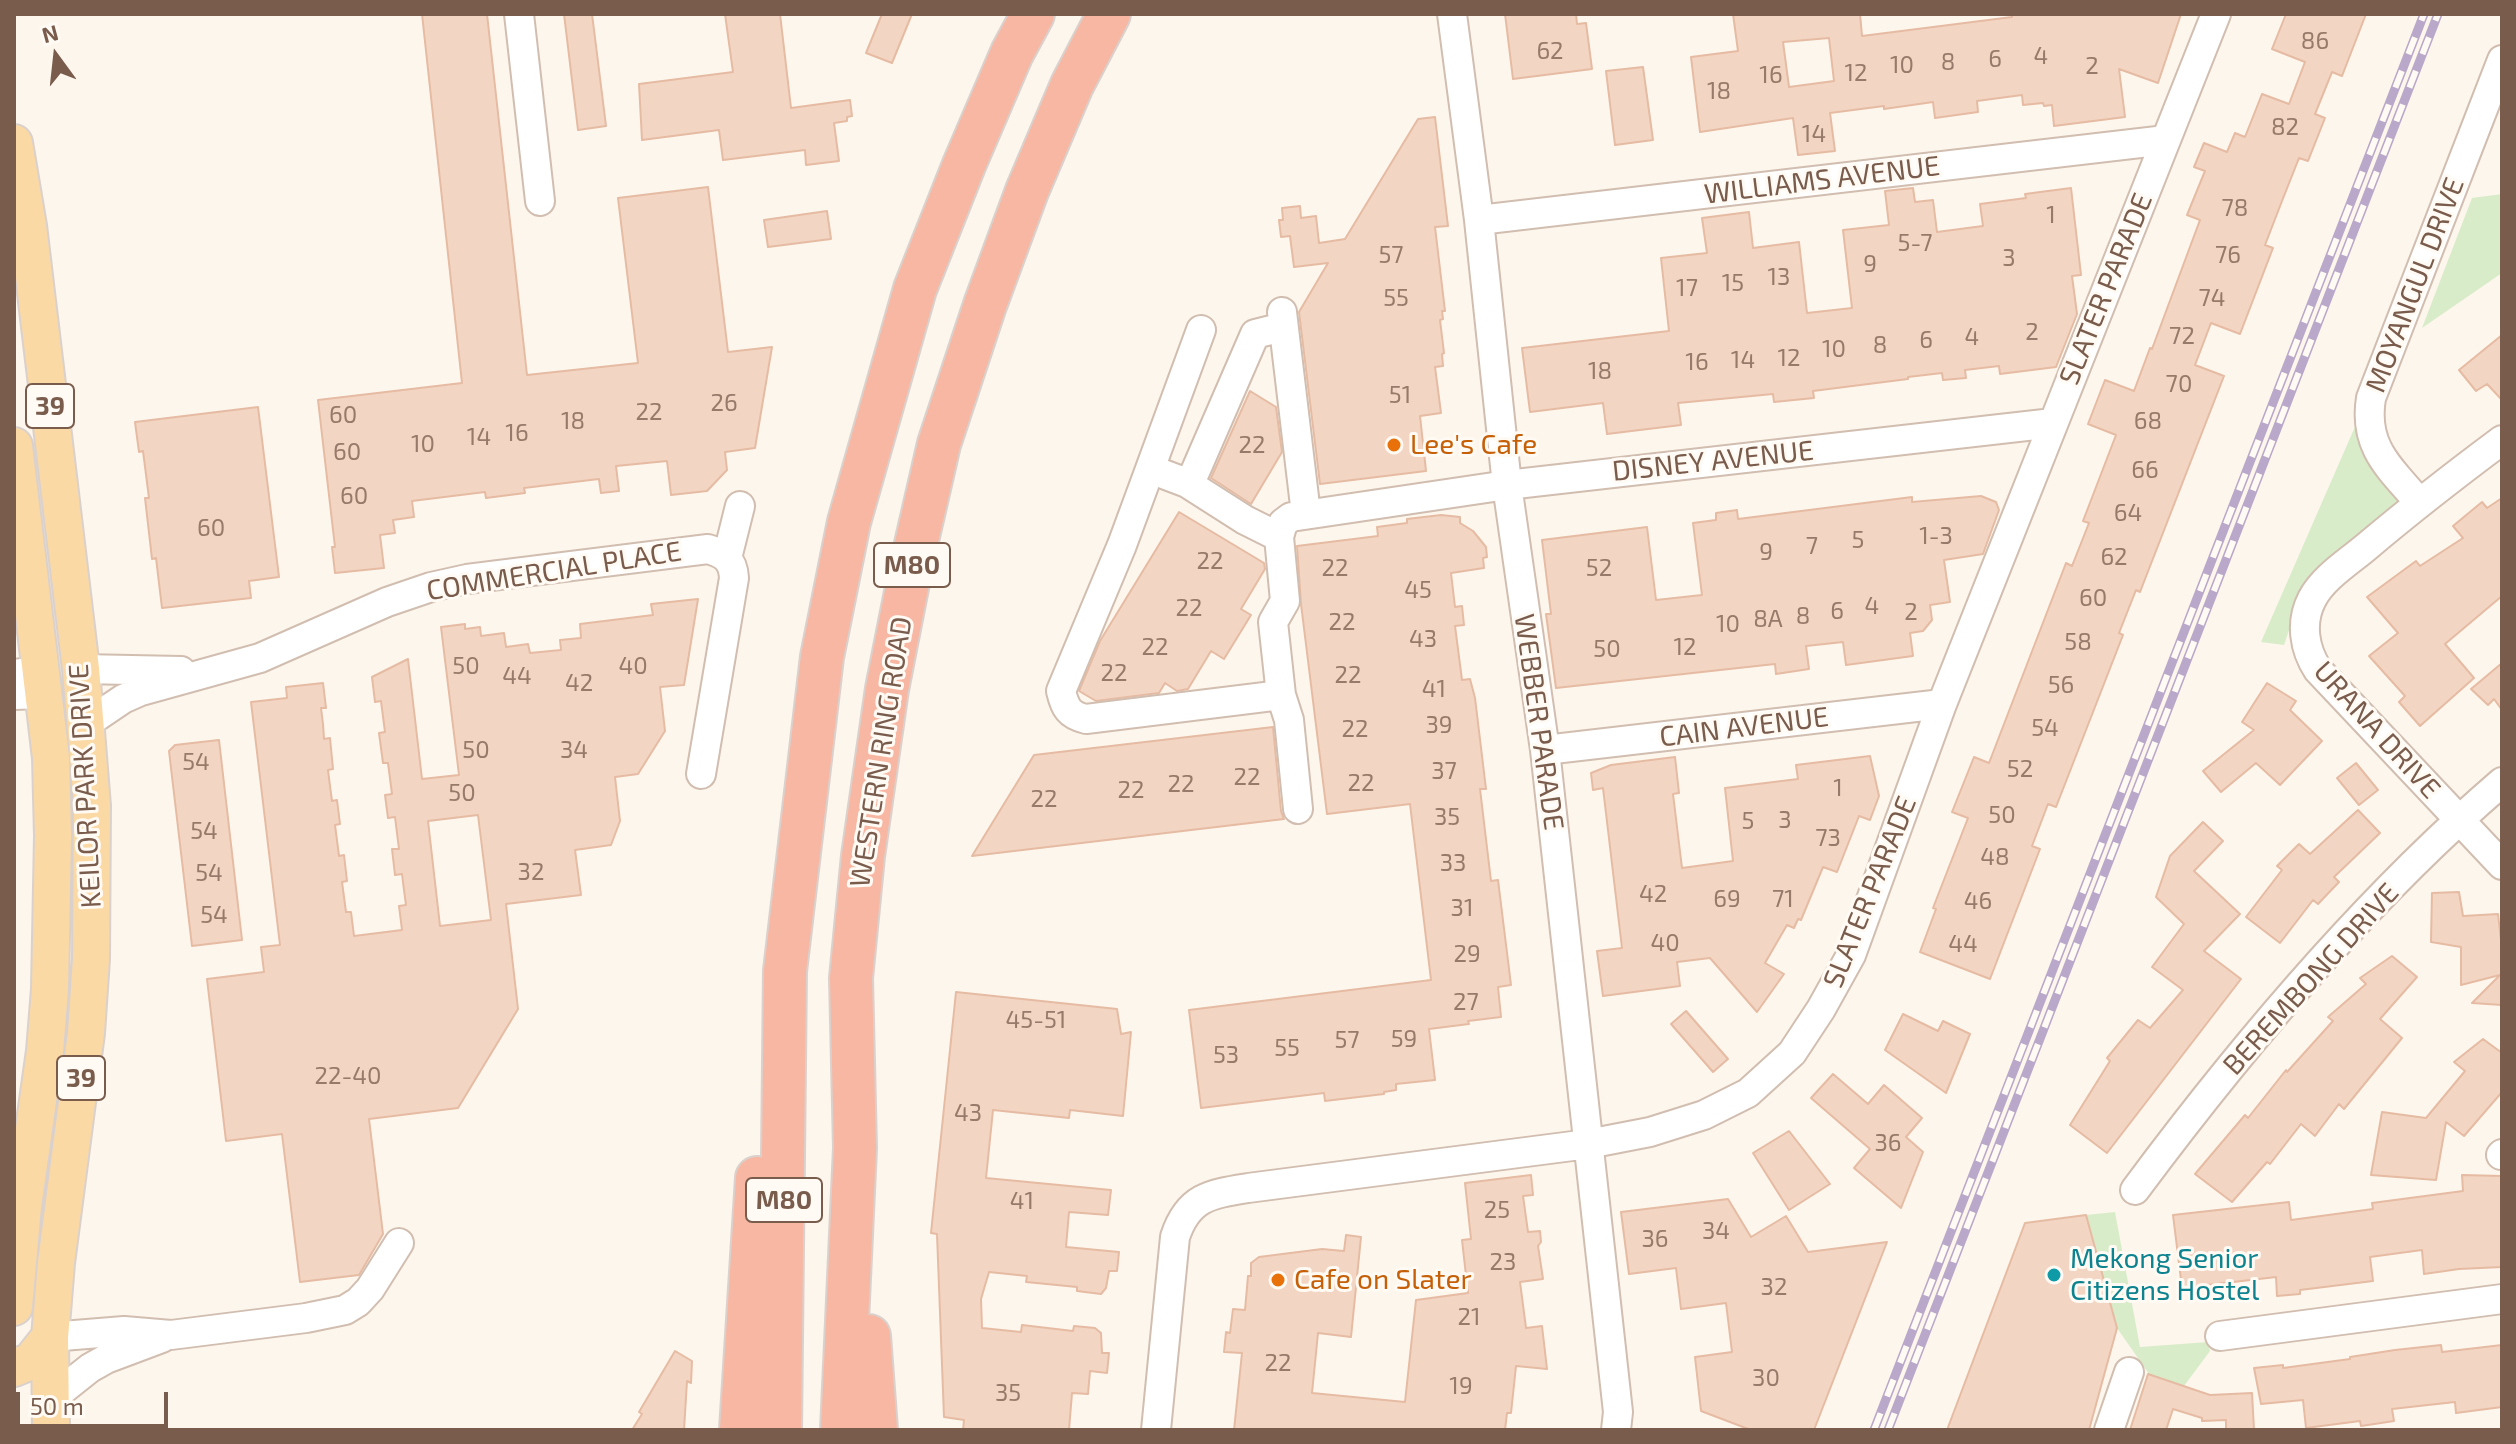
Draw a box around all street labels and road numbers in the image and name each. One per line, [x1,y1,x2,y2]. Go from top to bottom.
street label: WILLIAMS AVENUE [1702,149,1942,211]
street label: MOYANGUL DRIVE [2359,173,2471,397]
street label: SLATER PARADE [2052,188,2160,390]
road number: 39 [26,384,74,428]
street label: DISNEY AVENUE [1611,434,1815,488]
street label: COMMERCIAL PLACE [424,534,684,608]
road number: M80 [874,543,950,587]
street label: WEBBER PARADE [1507,612,1571,832]
street label: WESTERN RING ROAD [843,614,919,890]
street label: URANA DRIVE [2307,655,2447,805]
street label: KEILOR PARK DRIVE [62,663,108,909]
street label: CAIN AVENUE [1658,700,1830,754]
street label: SLATER PARADE [1816,791,1924,993]
street label: BEREMBONG DRIVE [2216,876,2406,1082]
road number: 39 [57,1056,105,1100]
road number: M80 [746,1178,822,1222]

